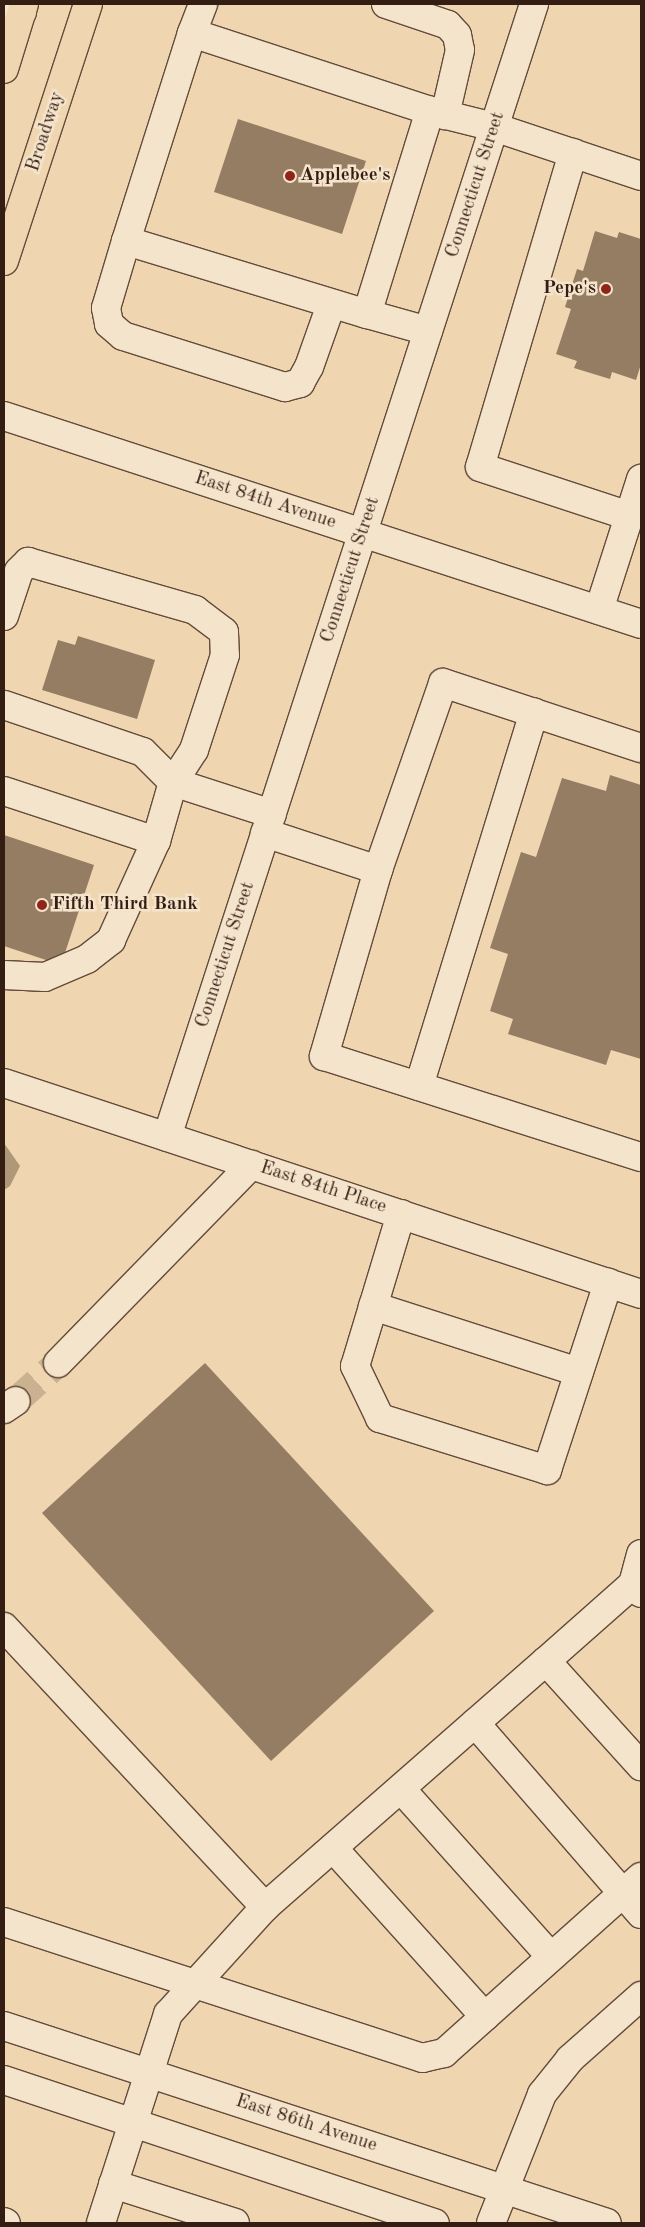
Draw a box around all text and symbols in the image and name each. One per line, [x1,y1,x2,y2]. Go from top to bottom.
street label: Broadway [22,89,70,175]
street label: Connecticut Street [442,109,510,261]
place label: Applebee's [300,165,391,187]
marker: Applebee's [284,170,296,182]
place label: Pepe's [543,278,596,300]
marker: Pepe's [600,283,612,295]
street label: East 84th Avenue [191,467,339,535]
street label: Connecticut Street [317,494,385,646]
street label: Connecticut Street [192,879,260,1031]
place label: Fifth Third Bank [52,894,198,916]
marker: Fifth Third Bank [36,899,48,911]
street label: East 84th Place [257,1157,389,1219]
street label: East 86th Avenue [232,2090,380,2158]

